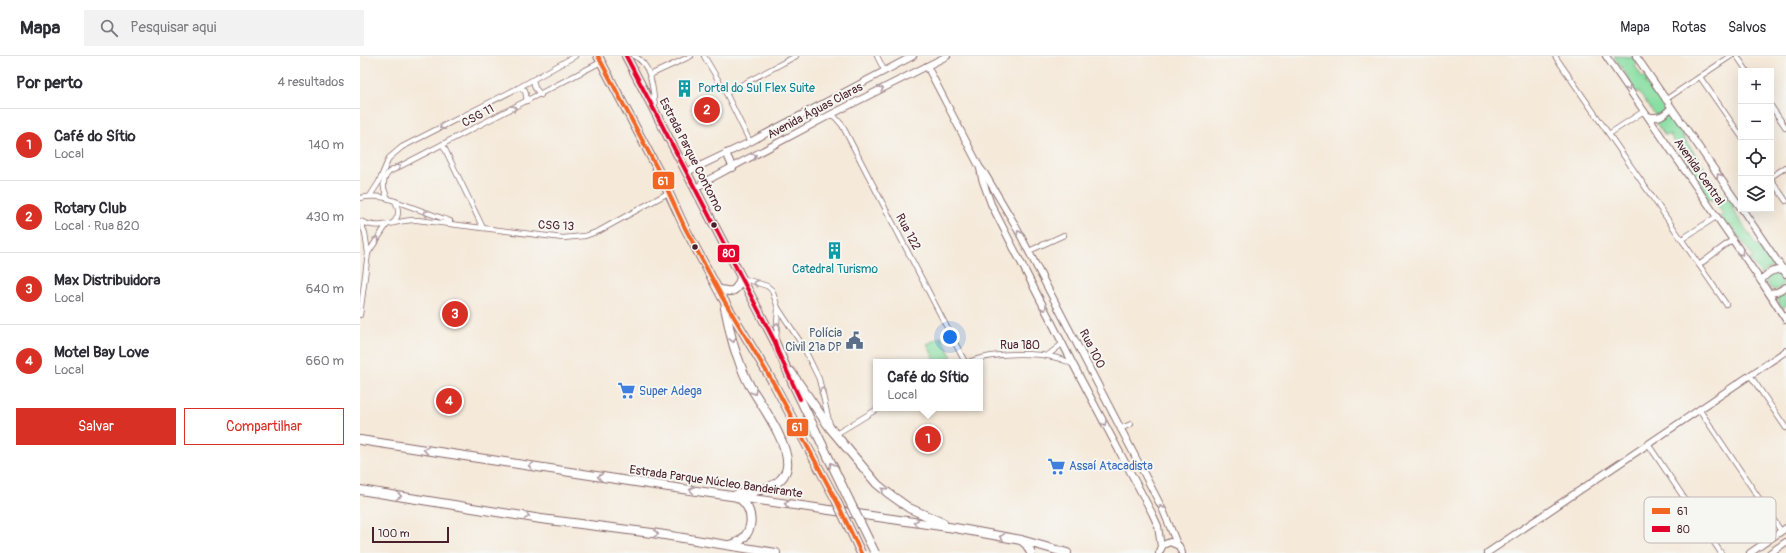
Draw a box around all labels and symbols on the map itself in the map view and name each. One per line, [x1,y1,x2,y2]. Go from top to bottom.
building icon: Portal do Sul Flex Suite [675,78,695,98]
street label: Avenida Águas Claras [764,78,866,142]
place label: Portal do Sul Flex Suite [698,81,815,96]
one-way arrow [1623,84,1631,91]
one-way arrow [877,86,885,94]
street label: Estrada Parque Contorno [656,95,727,215]
pin: 2 [694,95,720,125]
street label: CSG 11 [459,101,497,131]
one-way arrow [510,106,517,113]
one-way arrow [439,122,446,130]
street label: Avenida Central [1670,136,1728,209]
one-way arrow [750,153,757,161]
one-way arrow [394,165,401,172]
line badge: 61 [652,171,675,190]
one-way arrow [1716,173,1724,180]
text: 61 [658,175,668,188]
one-way arrow [423,209,430,217]
street label: Rua 122 [892,211,924,253]
street label: CSG 13 [537,218,575,234]
unlabelled marker [709,220,719,230]
one-way arrow [1017,230,1024,237]
one-way arrow [372,237,379,244]
building icon: Catedral Turismo [825,240,845,260]
unlabelled marker [690,242,700,252]
line badge: 80 [717,244,740,263]
text: 80 [722,247,736,260]
one-way arrow [1736,249,1744,256]
place label: Catedral Turismo [792,262,878,277]
one-way arrow [753,279,760,288]
pin: 3 [442,299,468,329]
one-way arrow [1039,304,1047,311]
one-way arrow [772,322,781,328]
place label: Polícia Civil 21a DP [785,326,842,355]
your location [940,327,960,347]
street label: Rua 100 [1076,327,1108,371]
public building icon: Polícia Civil 21a DP [845,330,865,350]
one-way arrow [728,337,737,344]
street label: Rua 180 [1000,338,1040,353]
supermarket icon: Super Adega [616,381,636,401]
place label: Super Adega [639,384,702,399]
pin: 4 [436,386,462,416]
one-way arrow [818,387,827,394]
one-way arrow [749,388,756,395]
line badge: 61 [786,418,809,437]
one-way arrow [1100,419,1107,426]
text: 61 [792,421,802,434]
pin: 1 [915,424,941,454]
one-way arrow [423,446,429,455]
supermarket icon: Assaí Atacadista [1046,456,1066,476]
place label: Assaí Atacadista [1069,459,1153,474]
street label: Estrada Parque Núcleo Bandeirante [629,462,804,502]
one-way arrow [829,462,837,470]
one-way arrow [528,463,534,471]
one-way arrow [597,473,603,482]
one-way arrow [688,486,695,495]
one-way arrow [881,487,889,494]
one-way arrow [395,491,402,500]
legend [1644,497,1776,543]
one-way arrow [784,500,790,509]
one-way arrow [1158,505,1166,512]
text: 61 [1677,505,1688,518]
one-way arrow [524,512,530,520]
one-way arrow [913,519,919,528]
text: 80 [1677,523,1690,536]
scale bar [372,525,449,544]
one-way arrow [653,529,659,538]
one-way arrow [999,533,1005,541]

